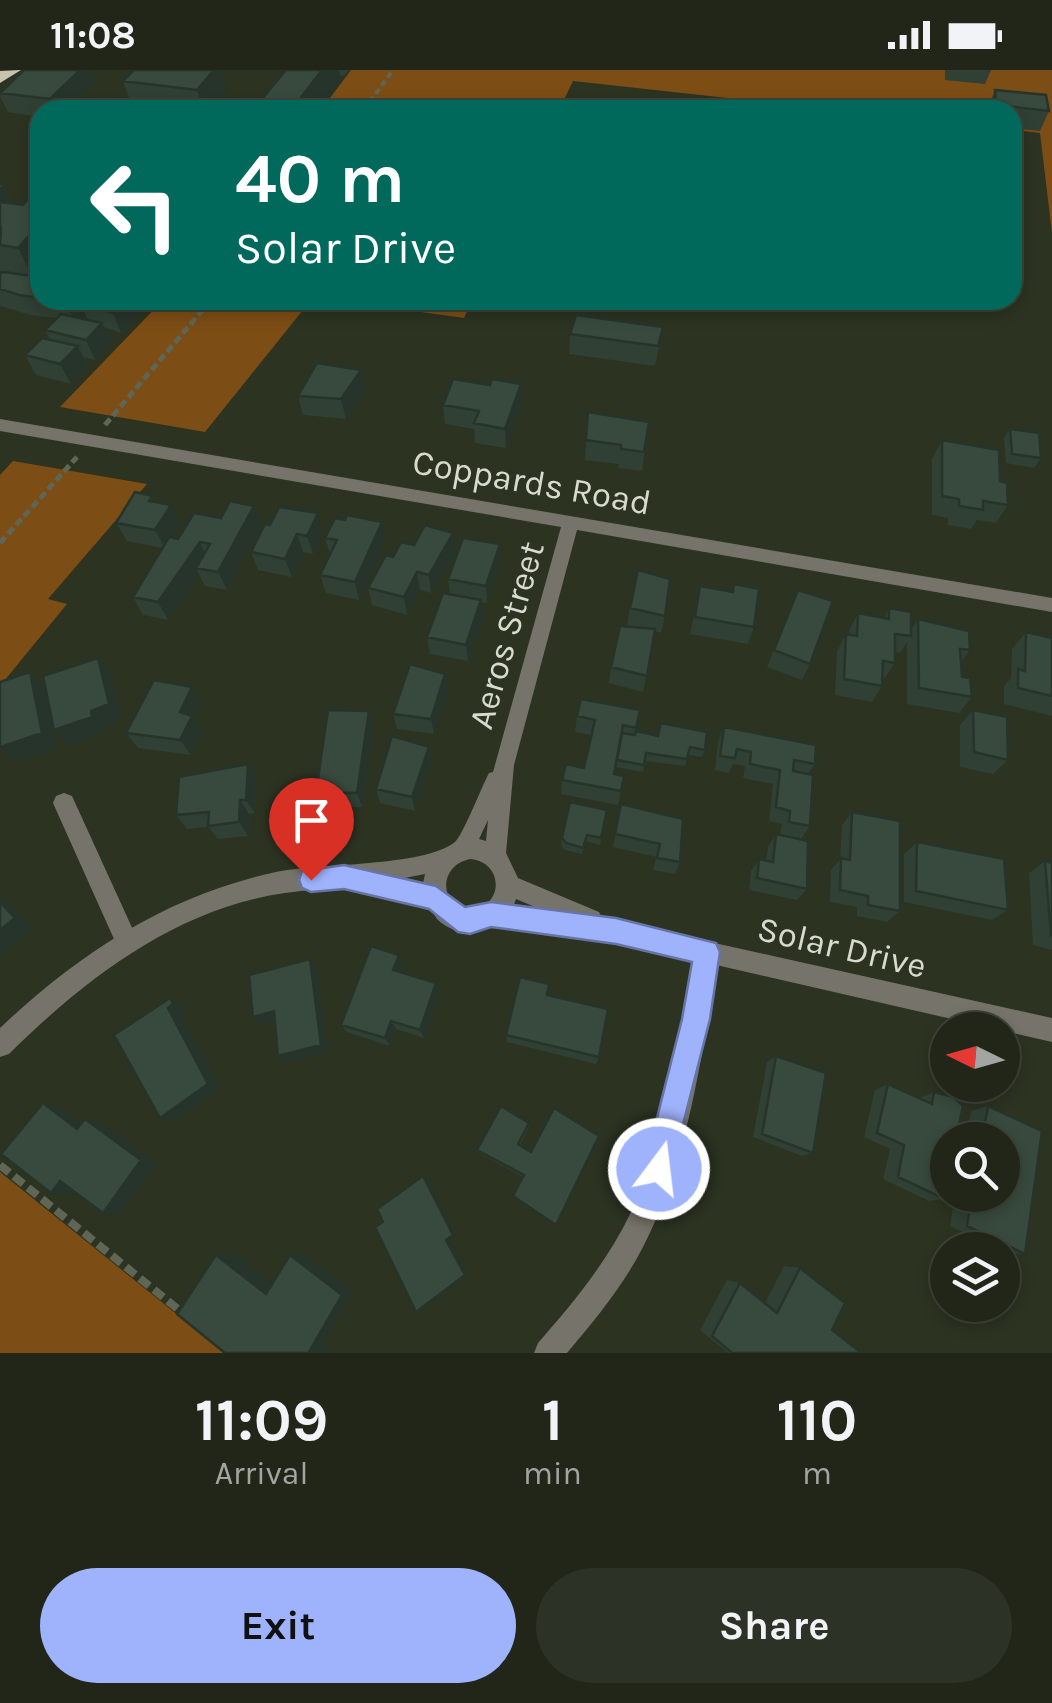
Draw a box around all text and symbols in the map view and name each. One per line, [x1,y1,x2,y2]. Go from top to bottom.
text: 11:08 [50,13,136,58]
text: 40 m [235,138,405,220]
icon: left [70,140,200,270]
text: Solar Drive [235,222,456,274]
street label: Coppards Road [409,441,654,524]
street label: Aeros Street [460,537,553,733]
pin [269,778,354,881]
icon: arrive [284,793,339,848]
street label: Solar Drive [753,908,930,987]
north arrow [930,1012,1020,1102]
map controls [930,1012,1020,1322]
position arrow [607,1117,711,1221]
button: search [930,1122,1020,1212]
button: layers [930,1232,1020,1322]
text: 11:09 [195,1385,328,1455]
text: 1 [542,1385,563,1455]
text: 110 [777,1385,857,1455]
text: Arrival [215,1455,308,1492]
text: min [523,1455,582,1492]
text: m [802,1455,832,1492]
button: Exit [40,1568,516,1683]
button: Share [536,1568,1012,1683]

